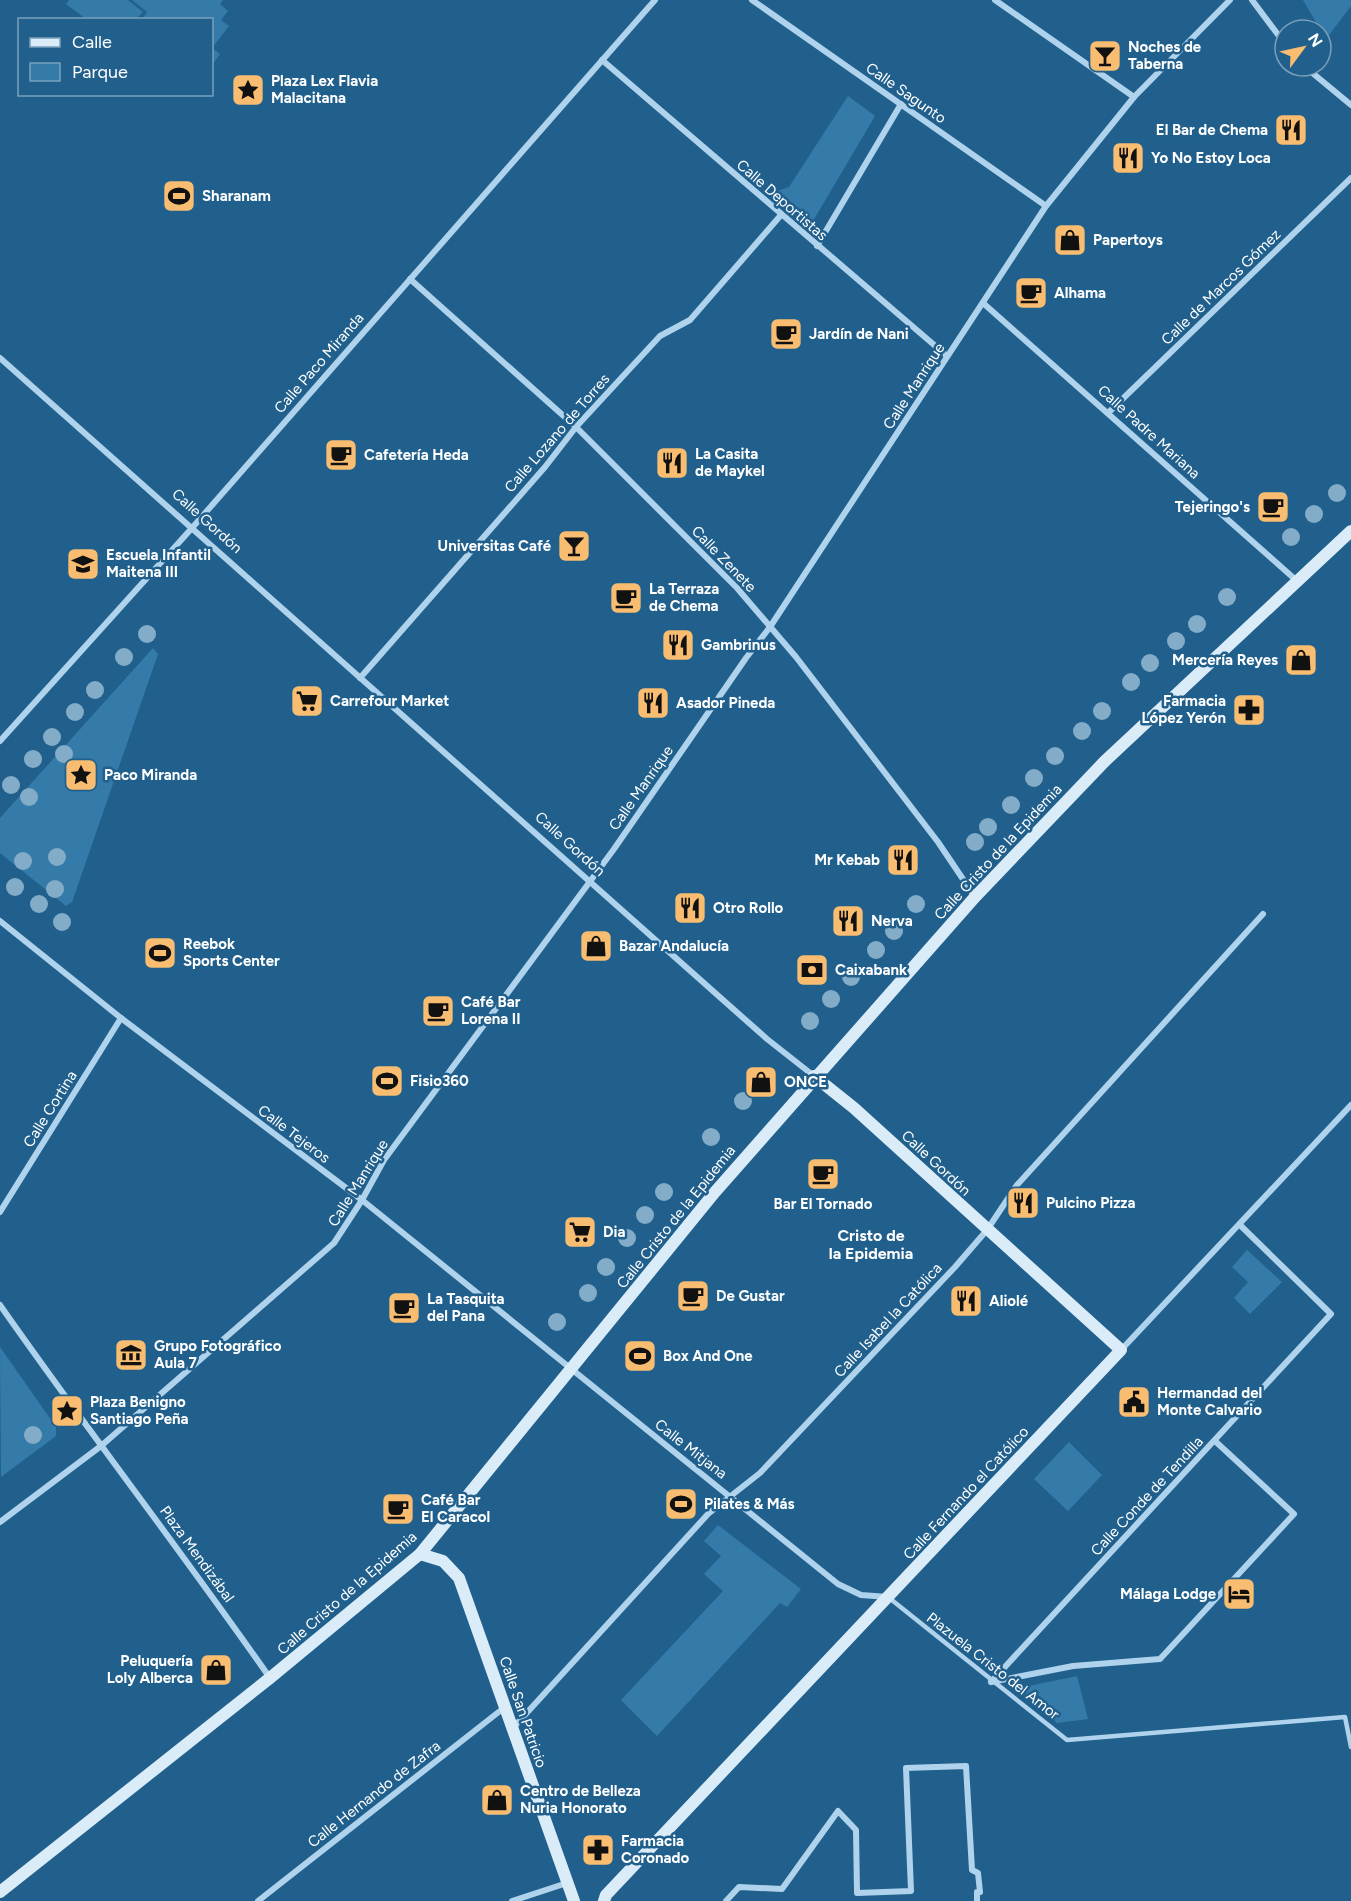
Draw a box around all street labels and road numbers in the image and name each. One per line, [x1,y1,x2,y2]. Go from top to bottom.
street label: Calle Sagunto [862,59,950,127]
street label: Calle Deportistas [733,156,831,244]
street label: Calle de Marcos Gómez [1158,225,1284,349]
street label: Calle Paco Miranda [270,309,368,417]
street label: Calle Manrique [879,339,949,433]
street label: Calle Lozano de Torres [501,370,613,496]
street label: Calle Padre Mariana [1094,381,1204,483]
street label: Calle Gordón [168,485,246,557]
street label: Calle Zenete [688,522,760,596]
street label: Calle Manrique [605,742,677,834]
street label: Calle Cristo de la Epidemia [930,780,1066,924]
street label: Calle Gordón [531,808,609,880]
street label: Calle Cortina [19,1067,81,1151]
street label: Calle Tejeros [254,1101,334,1167]
street label: Calle Gordón [898,1126,974,1200]
street label: Calle Manrique [324,1136,392,1230]
street label: Calle Cristo de la Epidemia [613,1142,739,1292]
street label: Calle Isabel la Católica [830,1259,946,1381]
street label: Calle Mitjana [651,1415,731,1483]
street label: Calle Fernando el Católico [900,1422,1033,1563]
street label: Calle Conde de Tendilla [1087,1433,1207,1559]
street label: Plaza Mendizábal [156,1502,238,1606]
street label: Calle Cristo de la Epidemia [274,1528,420,1658]
street label: Plazuela Cristo del Amor [923,1609,1063,1723]
street label: Calle San Patricio [496,1654,551,1770]
street label: Calle Hernando de Zafra [304,1737,444,1851]

